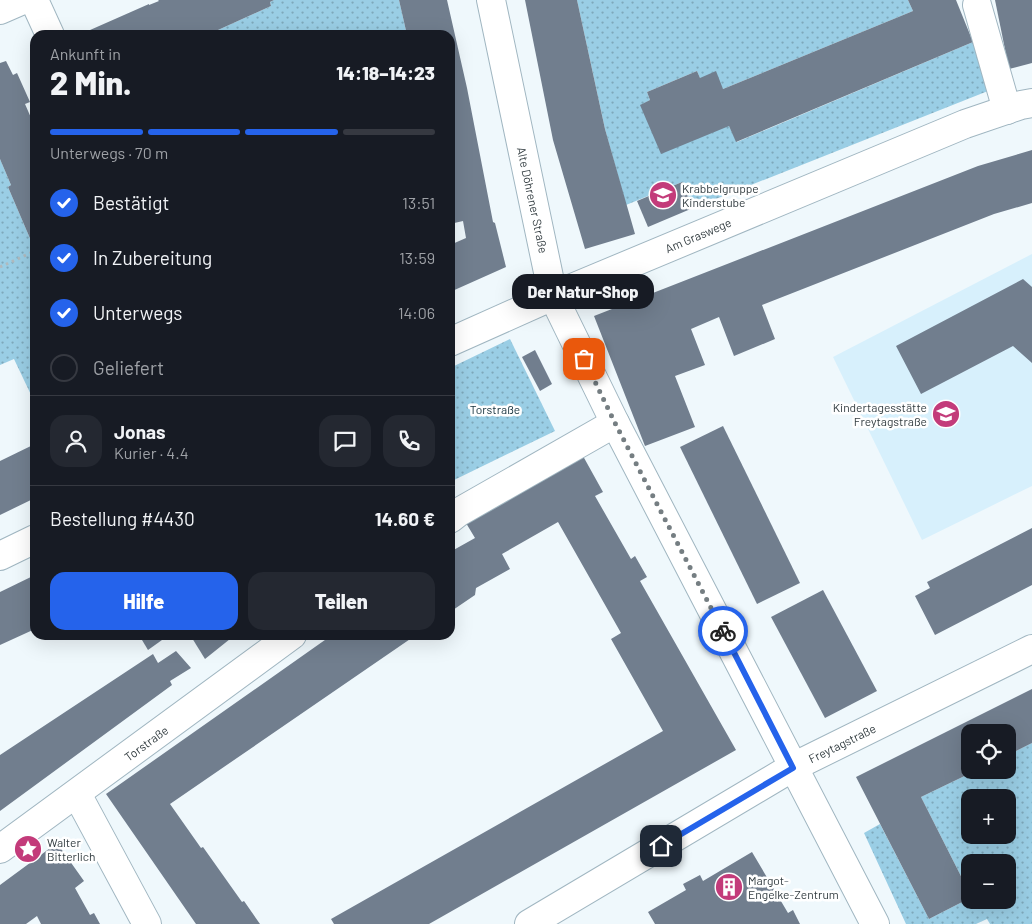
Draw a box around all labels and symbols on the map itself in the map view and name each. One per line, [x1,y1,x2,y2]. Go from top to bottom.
street label: Alte Döhrener Straße [515,145,551,255]
school or university icon: Krabbelgruppe Kinderstube [648,180,678,210]
place label: Krabbelgruppe Kinderstube [682,181,759,209]
street label: Am Graswege [663,215,733,255]
callout: Der Natur-Shop [513,274,655,309]
pin [563,338,605,380]
school or university icon: Kindertagesstätte Freytagstraße [931,399,961,429]
place label: Kindertagesstätte Freytagstraße [833,400,927,428]
park label: Torstraße [470,402,520,416]
courier [698,606,748,656]
street label: Freytagstraße [806,721,878,765]
street label: Torstraße [121,722,171,764]
pin [640,825,682,867]
place icon: Walter Bitterlich [13,834,43,864]
place label: Walter Bitterlich [47,835,95,863]
building icon: Margot- Engelke-Zentrum [714,872,744,902]
place label: Margot- Engelke-Zentrum [748,873,839,901]

